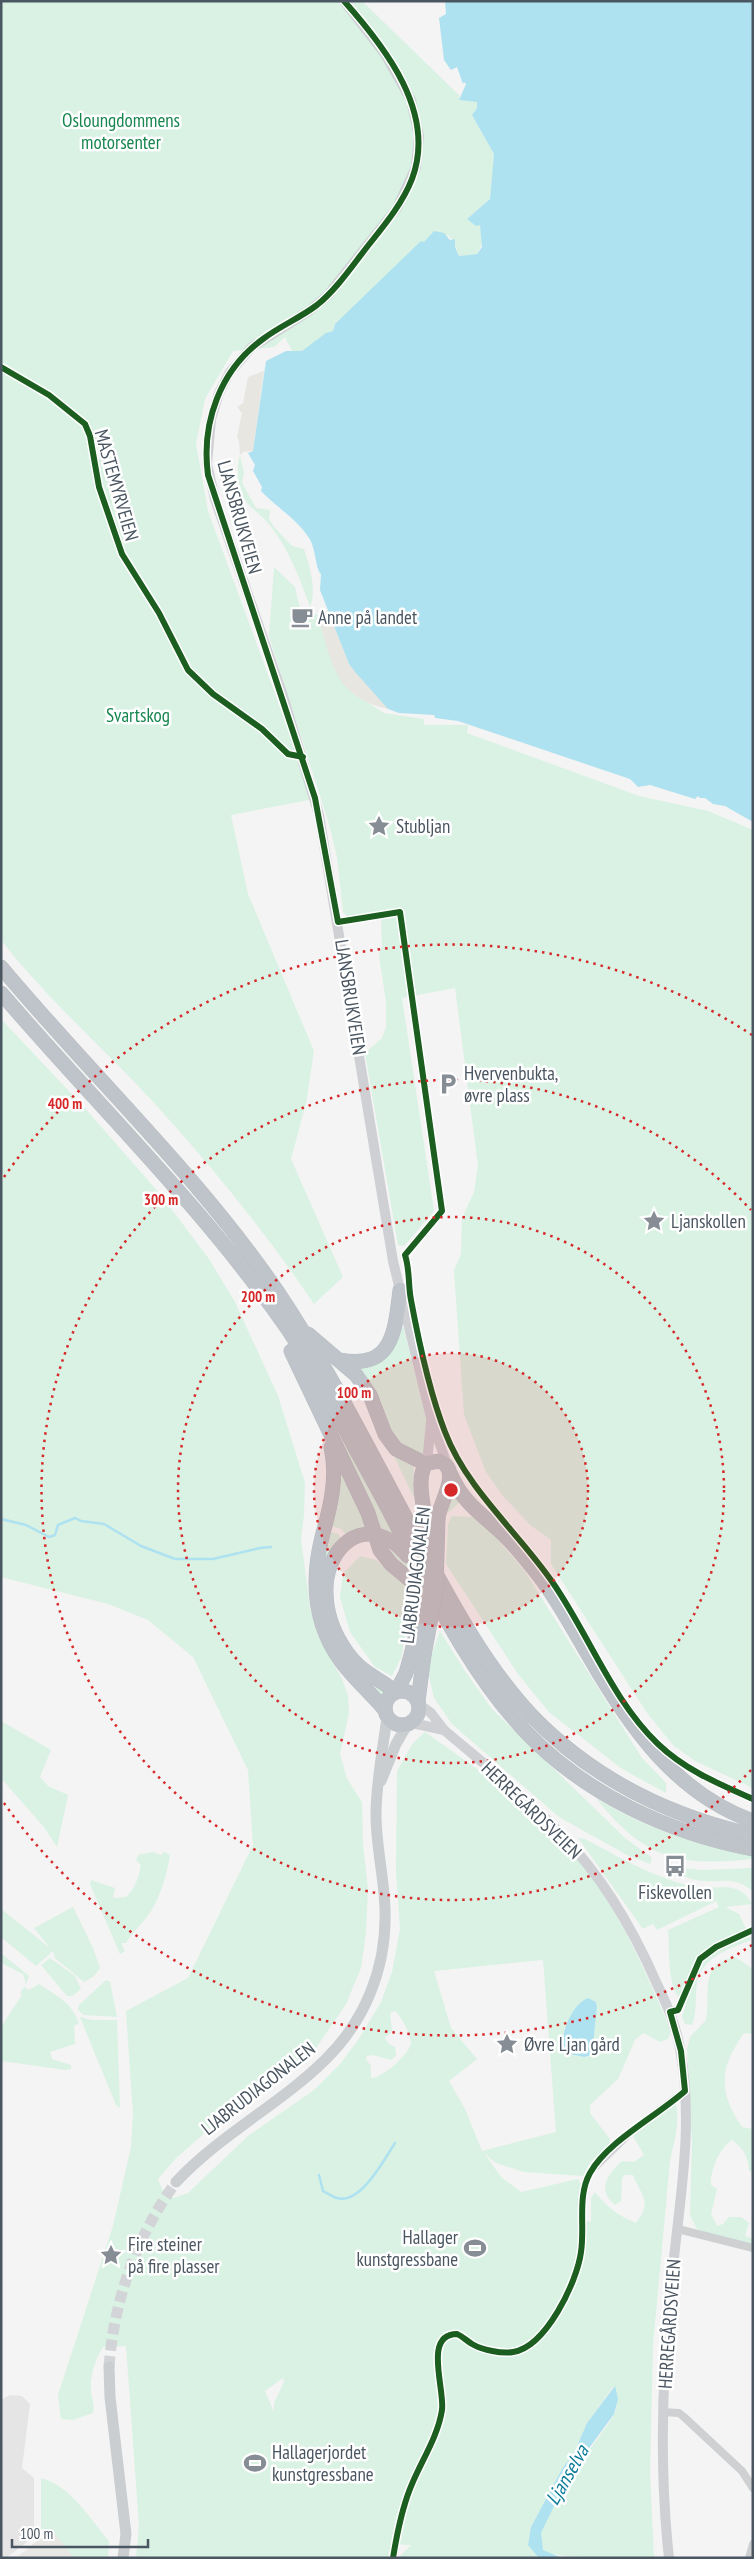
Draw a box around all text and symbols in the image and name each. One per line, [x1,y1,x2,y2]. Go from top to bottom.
park label: Osloungdommens motorsenter [62,108,180,154]
street label: MASTEMYRVEIEN [90,427,144,543]
street label: LJANSBRUKVEIEN [212,458,268,576]
cafe icon: Anne på landet [289,604,315,630]
place label: Anne på landet [318,605,418,629]
park label: Svartskog [106,703,170,727]
place icon: Stubljan [366,813,392,839]
place label: Stubljan [396,814,450,838]
street label: LJANSBRUKVEIEN [330,937,372,1057]
place label: Hvervenbukta, øvre plass [464,1061,558,1107]
parking icon: Hvervenbukta, øvre plass [435,1071,461,1097]
text: 400 m [48,1094,82,1113]
text: 300 m [144,1190,178,1209]
place icon: Ljanskollen [641,1208,667,1234]
place label: Ljanskollen [671,1209,746,1233]
text: 200 m [241,1287,275,1306]
text: 100 m [337,1383,371,1402]
centre of rings [442,1481,460,1499]
street label: LJABRUDIAGONALEN [395,1505,435,1645]
street label: HERREGÅRDSVEIEN [477,1756,587,1864]
bus stop icon: Fiskevollen [662,1853,688,1879]
place label: Fiskevollen [638,1880,712,1904]
place icon: Øvre Ljan gård [494,2031,520,2057]
place label: Øvre Ljan gård [524,2032,620,2056]
street label: LJABRUDIAGONALEN [196,2036,320,2140]
place label: Hallager kunstgressbane [356,2225,459,2271]
place label: Fire steiner på fire plasser [128,2232,220,2278]
sports icon: Hallager kunstgressbane [462,2235,488,2261]
place icon: Fire steiner på fire plasser [98,2242,124,2268]
street label: HERREGÅRDSVEIEN [652,2258,686,2390]
place label: Hallagerjordet kunstgressbane [272,2440,374,2486]
water label: Ljanselva [540,2440,595,2510]
sports icon: Hallagerjordet kunstgressbane [242,2450,268,2476]
scale bar [12,2516,149,2548]
text: 100 m [20,2524,53,2543]

